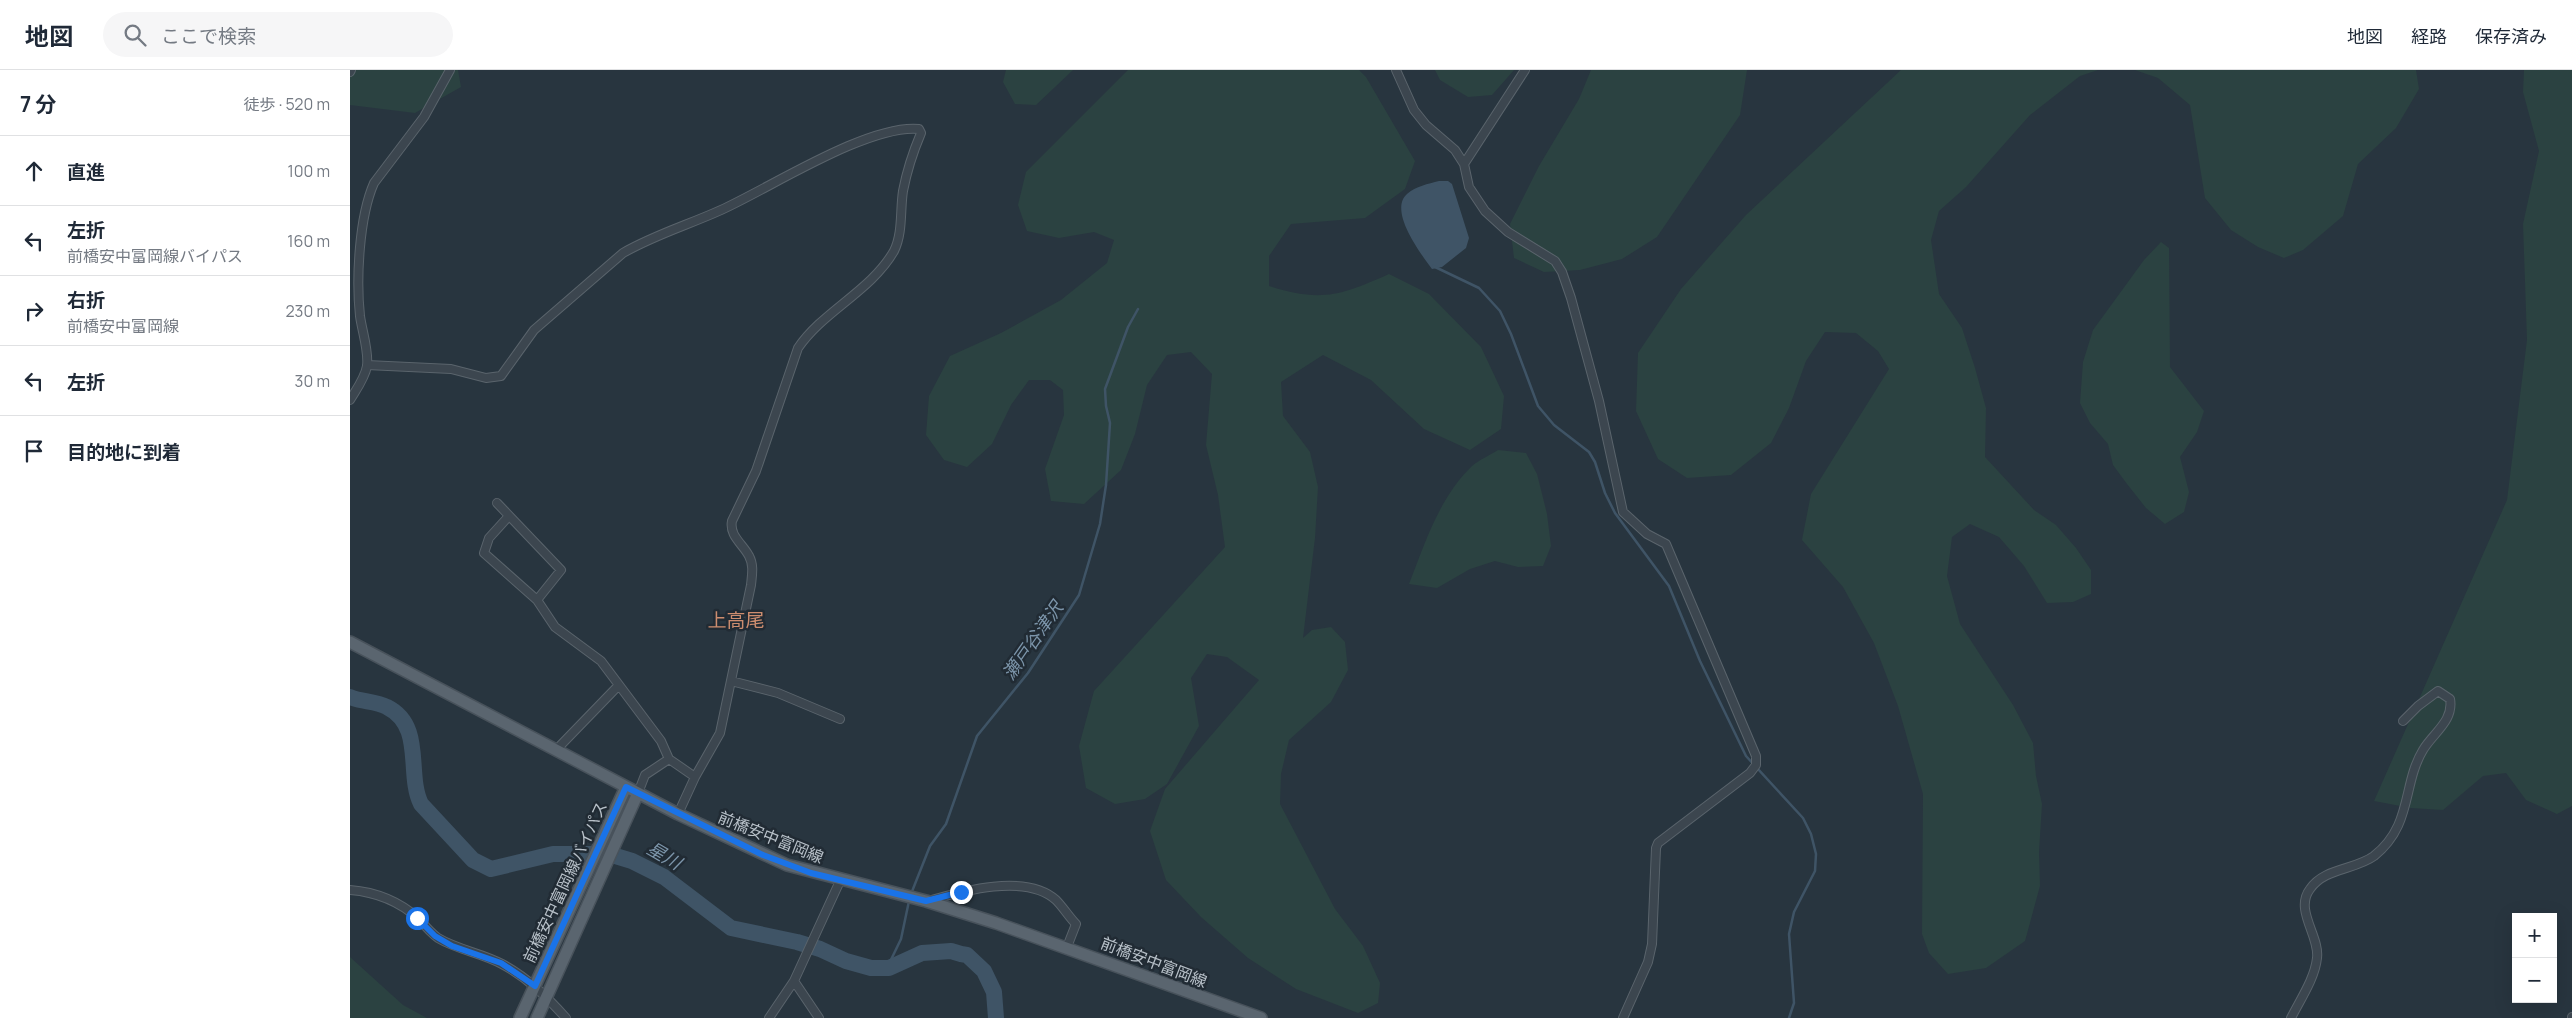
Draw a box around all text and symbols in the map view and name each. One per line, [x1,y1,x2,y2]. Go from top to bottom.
search box [103,12,453,57]
text: 地図 [25,19,73,52]
icon: search [121,21,149,49]
text: ここで検索 [161,23,256,49]
text: 地図 [2347,24,2383,48]
text: 経路 [2411,24,2447,48]
text: 保存済み [2475,24,2547,48]
text: 7 分 [20,90,56,118]
text: 徒歩 · 520 m [244,93,330,115]
icon: ahead [20,157,48,185]
text: 直進 [67,159,105,185]
text: 100 m [287,160,330,182]
text: 左折 [67,217,105,243]
icon: left [20,227,48,255]
text: 160 m [287,230,330,252]
text: 前橋安中富岡線バイパス [67,245,243,267]
text: 右折 [67,287,105,313]
icon: right [20,297,48,325]
text: 230 m [286,300,330,322]
text: 前橋安中富岡線 [67,315,179,337]
icon: left [20,367,48,395]
text: 左折 [67,369,105,395]
text: 30 m [295,370,330,392]
icon: arrive [20,437,48,465]
text: 目的地に到着 [67,439,181,465]
water label: 瀬戸谷津沢 [997,595,1069,684]
district label: 上高尾 [707,607,765,633]
street label: 前橋安中富岡線バイパス [518,798,612,966]
street label: 前橋安中富岡線 [715,806,827,868]
water label: 星川 [643,836,688,876]
route end [950,881,973,904]
route start [406,907,429,930]
map controls [2512,913,2557,1003]
button: + [2512,913,2557,958]
street label: 前橋安中富岡線 [1098,932,1210,992]
button: − [2512,958,2557,1003]

